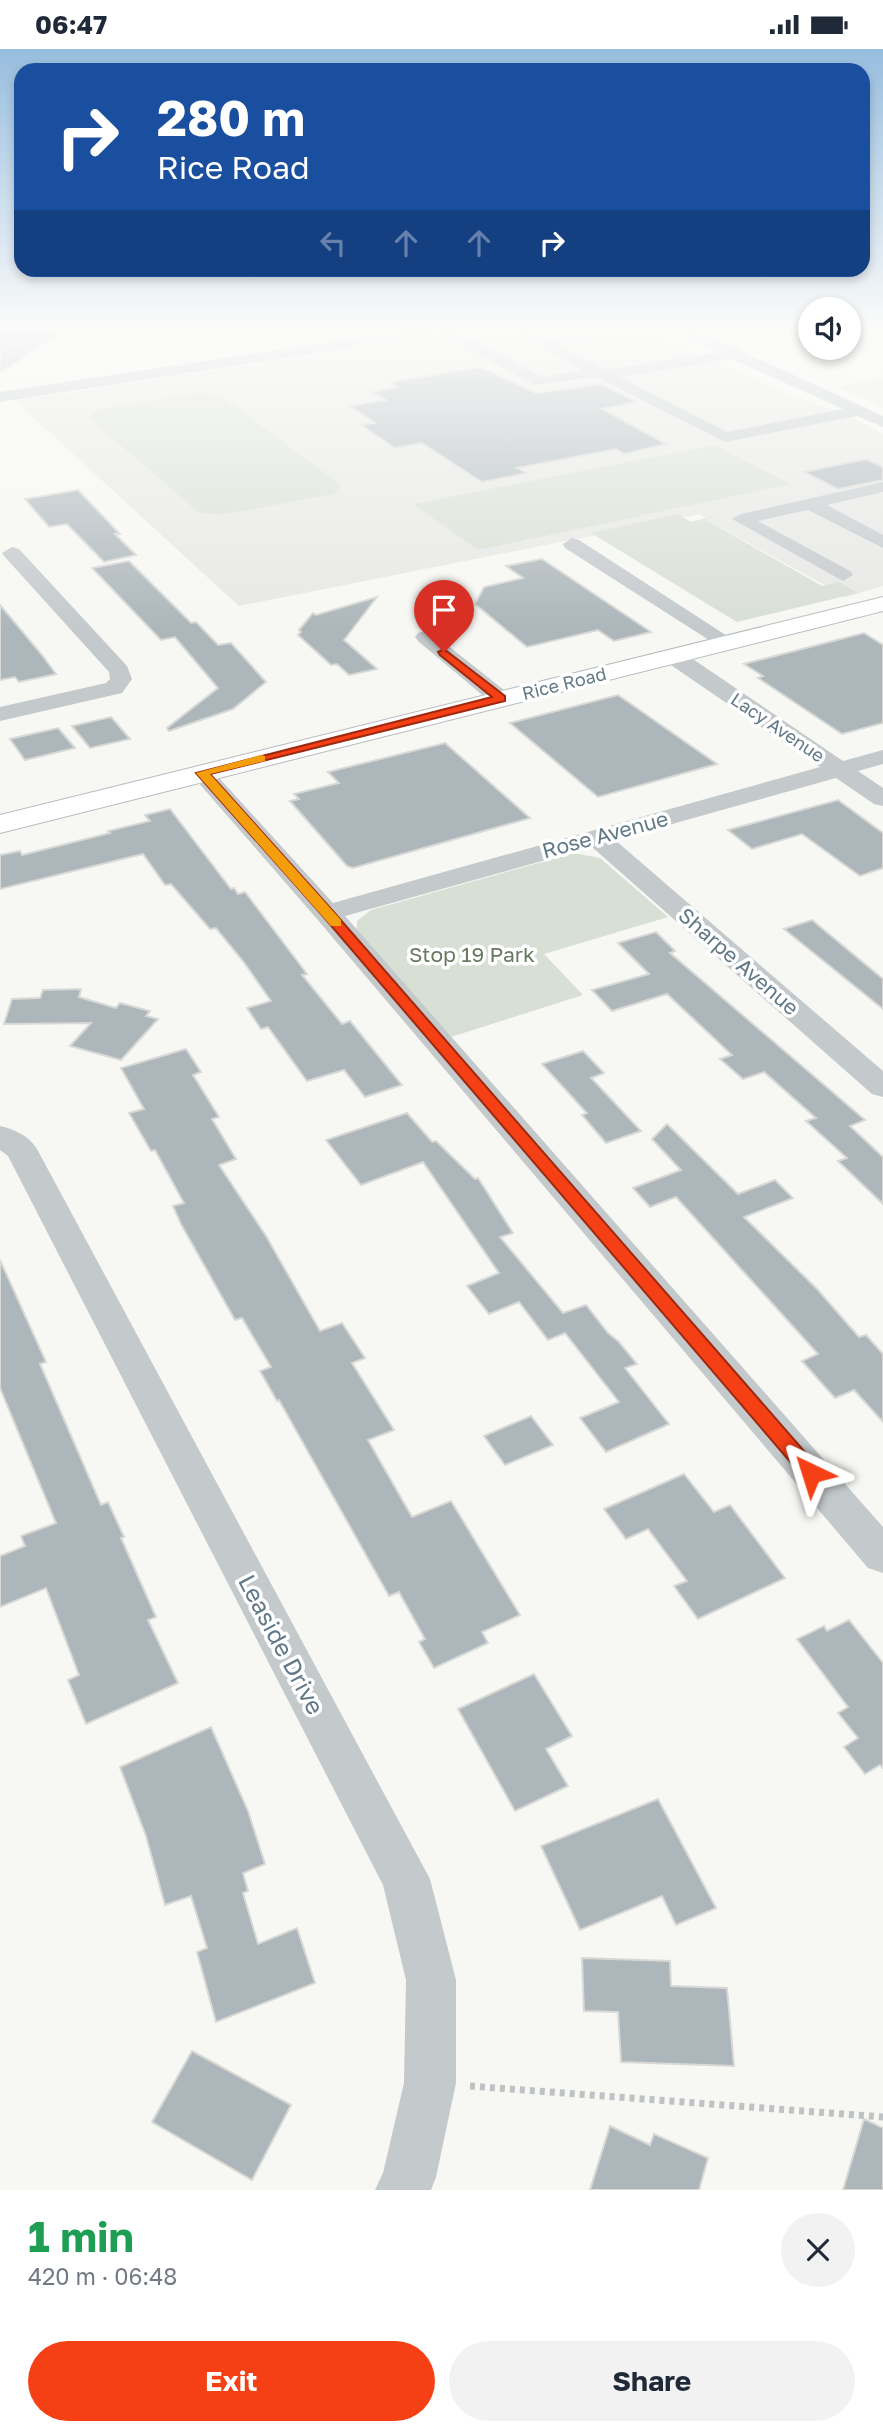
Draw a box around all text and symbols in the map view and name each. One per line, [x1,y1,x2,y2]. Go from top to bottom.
text: 06:47 [35,9,107,40]
text: 280 m [157,88,305,147]
icon: right [42,91,133,182]
text: Rice Road [157,148,310,186]
icon: left [314,224,352,262]
icon: ahead [387,224,425,262]
icon: ahead [460,224,498,262]
icon: right [533,224,571,262]
map controls [798,297,861,360]
button: sound [798,297,861,360]
pin [414,580,474,652]
icon: arrive [425,591,463,629]
street label: Rice Road [520,662,608,704]
street label: Lacy Avenue [727,688,829,766]
street label: Rose Avenue [539,805,671,863]
street label: Sharpe Avenue [674,902,804,1020]
park label: Stop 19 Park [409,941,535,967]
position arrow [774,1436,848,1510]
street label: Leaside Drive [233,1569,331,1719]
text: 1 min [28,2211,134,2261]
button: close [781,2213,855,2287]
text: 420 m · 06:48 [28,2262,177,2290]
button: Exit [28,2341,435,2421]
button: Share [449,2341,855,2421]

